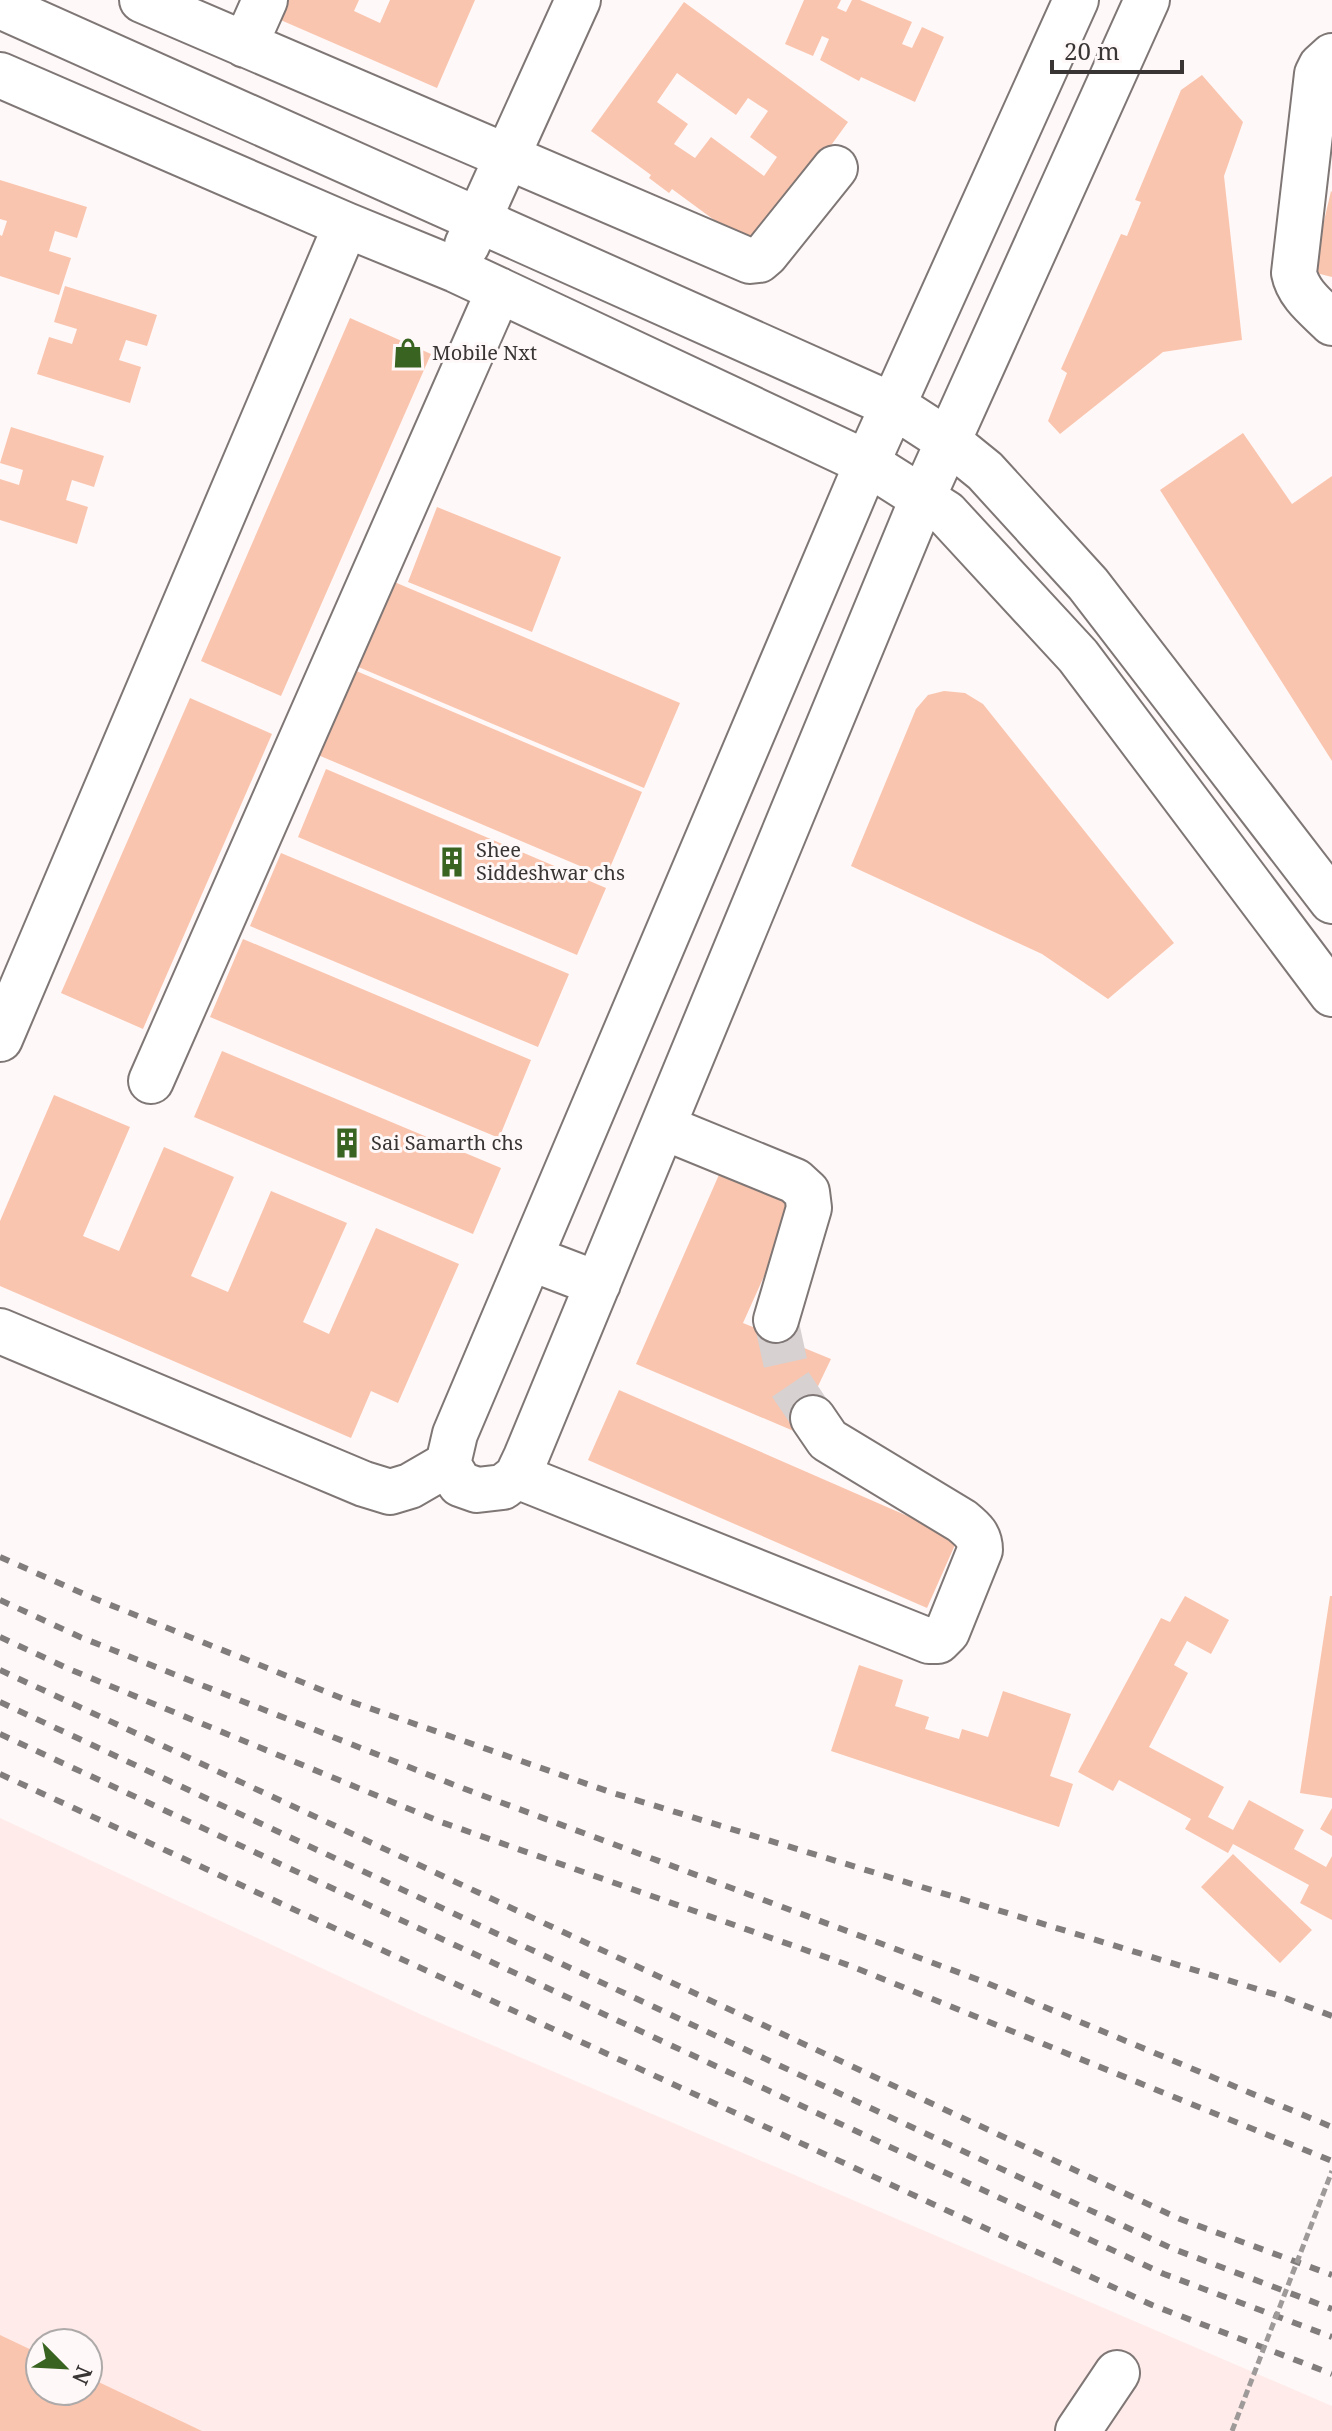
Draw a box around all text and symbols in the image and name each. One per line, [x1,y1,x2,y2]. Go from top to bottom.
scale bar [1052,24,1182,74]
text: 20 m [1064,34,1120,67]
shop icon: Mobile Nxt [391,336,425,370]
place label: Mobile Nxt [432,339,537,366]
place label: Shee Siddeshwar chs [476,836,625,886]
building icon: Shee Siddeshwar chs [435,845,469,879]
building icon: Sai Samarth chs [330,1126,364,1160]
place label: Sai Samarth chs [371,1129,523,1156]
north arrow [24,2327,104,2407]
text: N [66,2362,100,2390]

